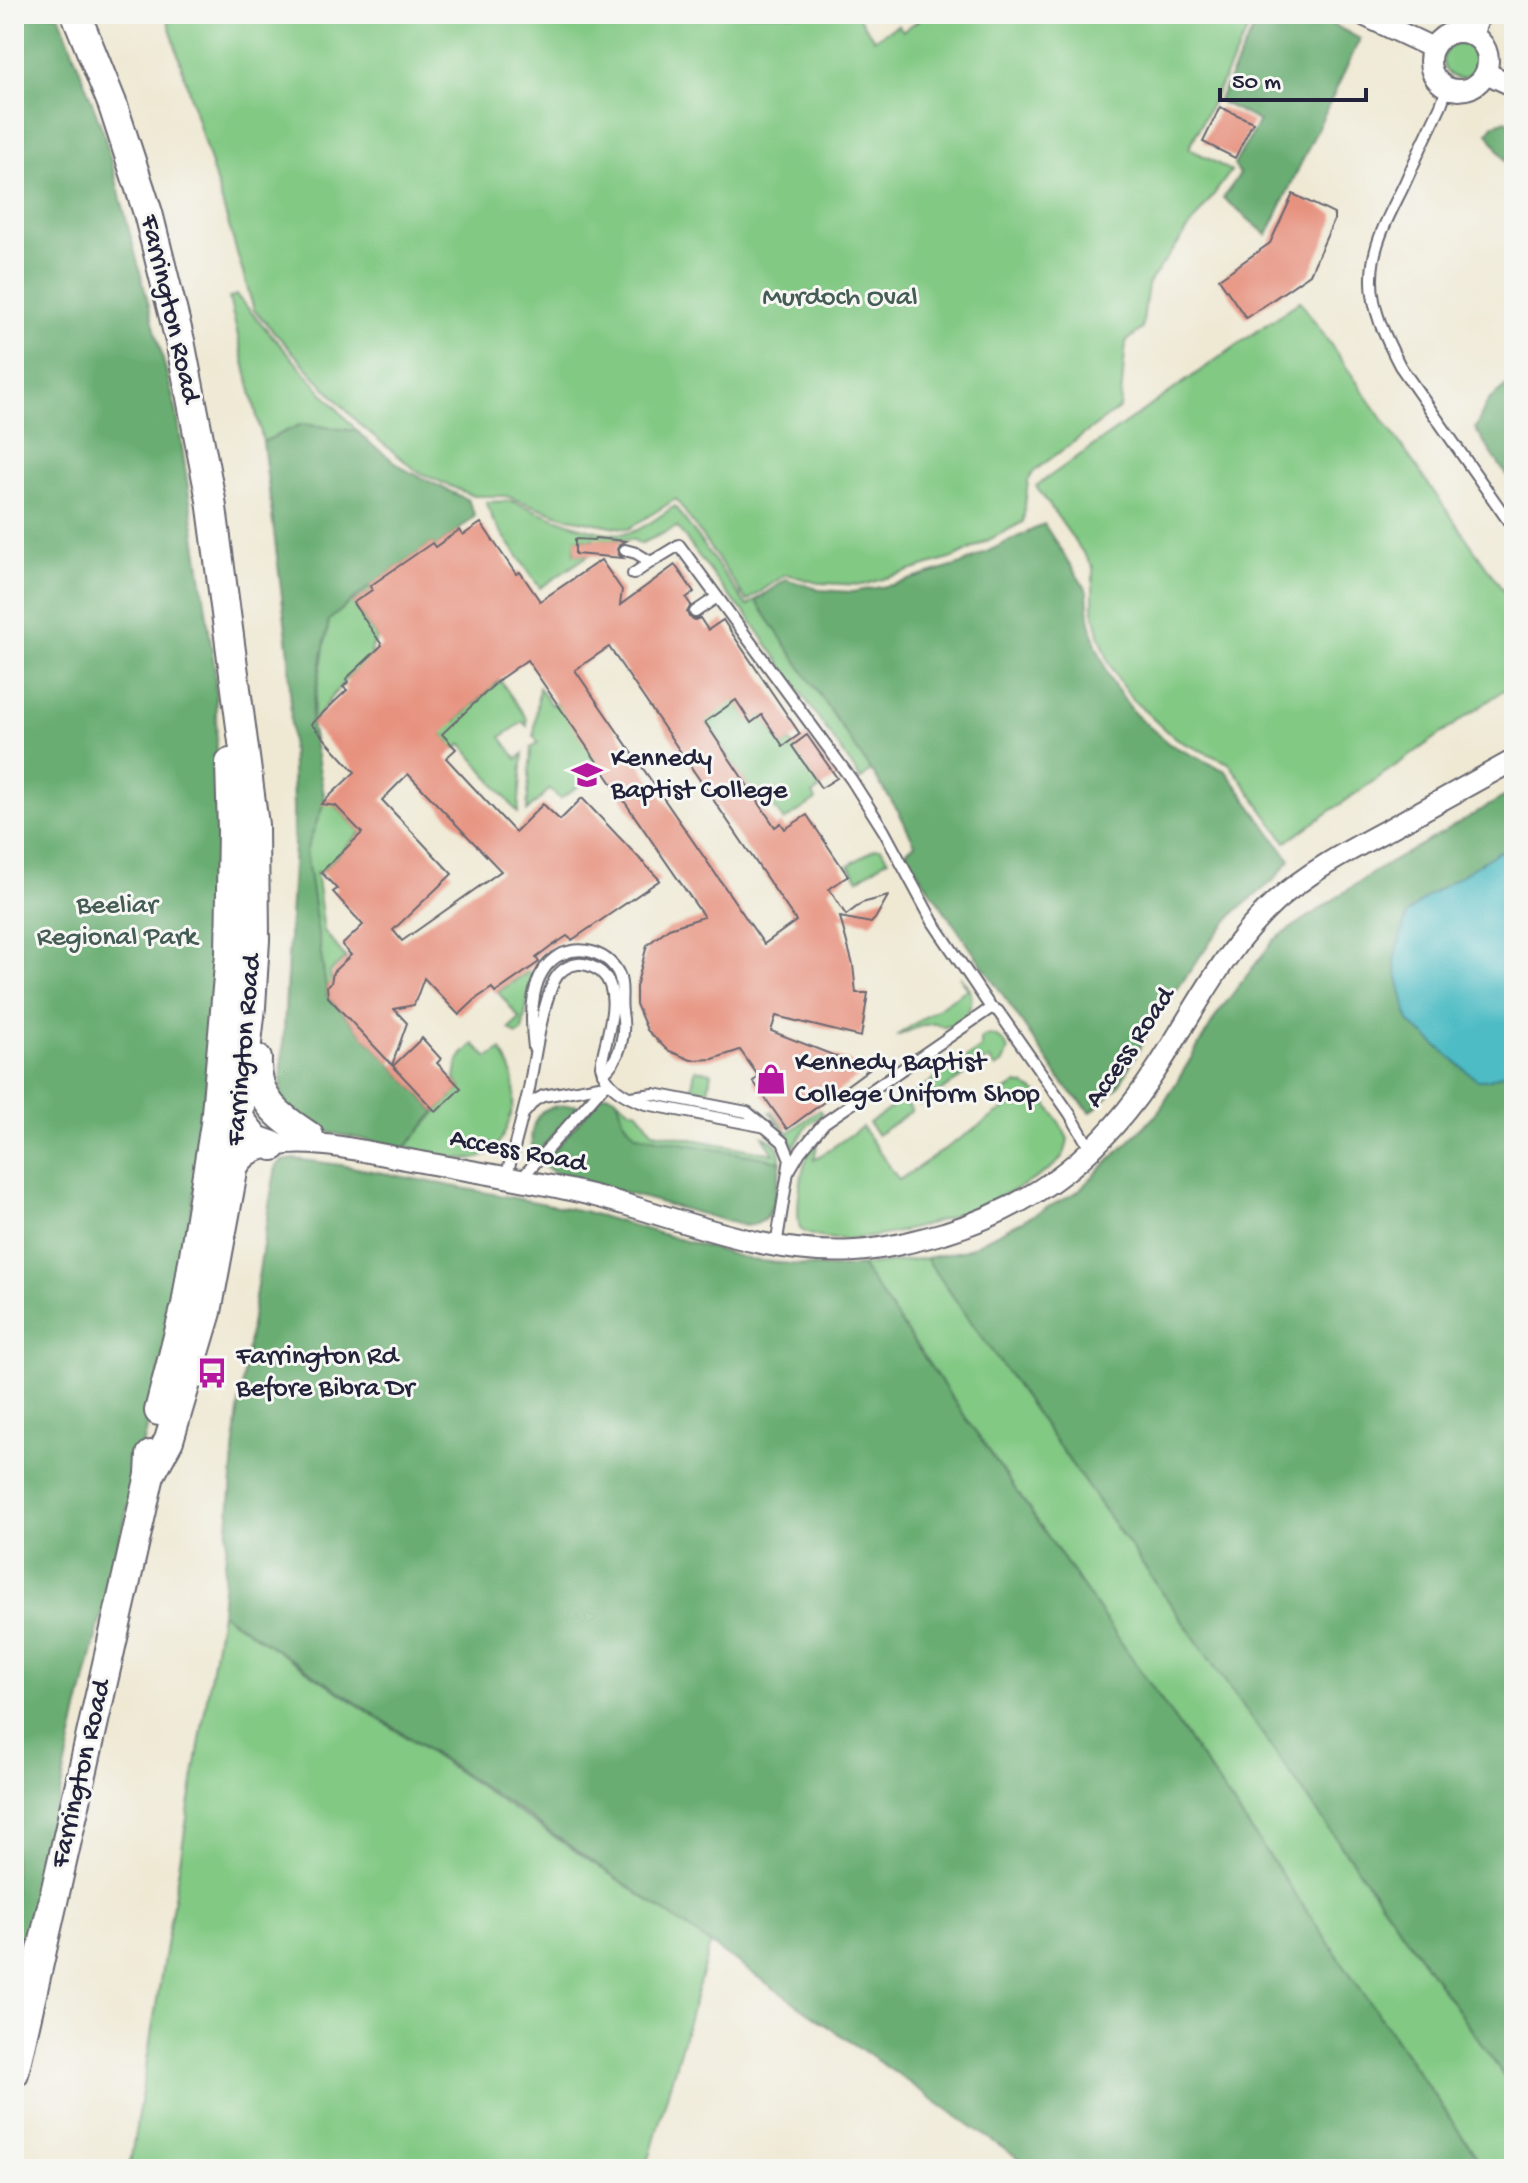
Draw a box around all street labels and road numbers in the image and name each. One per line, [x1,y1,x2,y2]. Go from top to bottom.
street label: Farrington Road [131,211,207,409]
street label: Farrington Road [220,950,270,1148]
street label: Access Road [1079,979,1185,1115]
street label: Access Road [447,1123,592,1182]
street label: Farrington Road [44,1674,120,1872]

